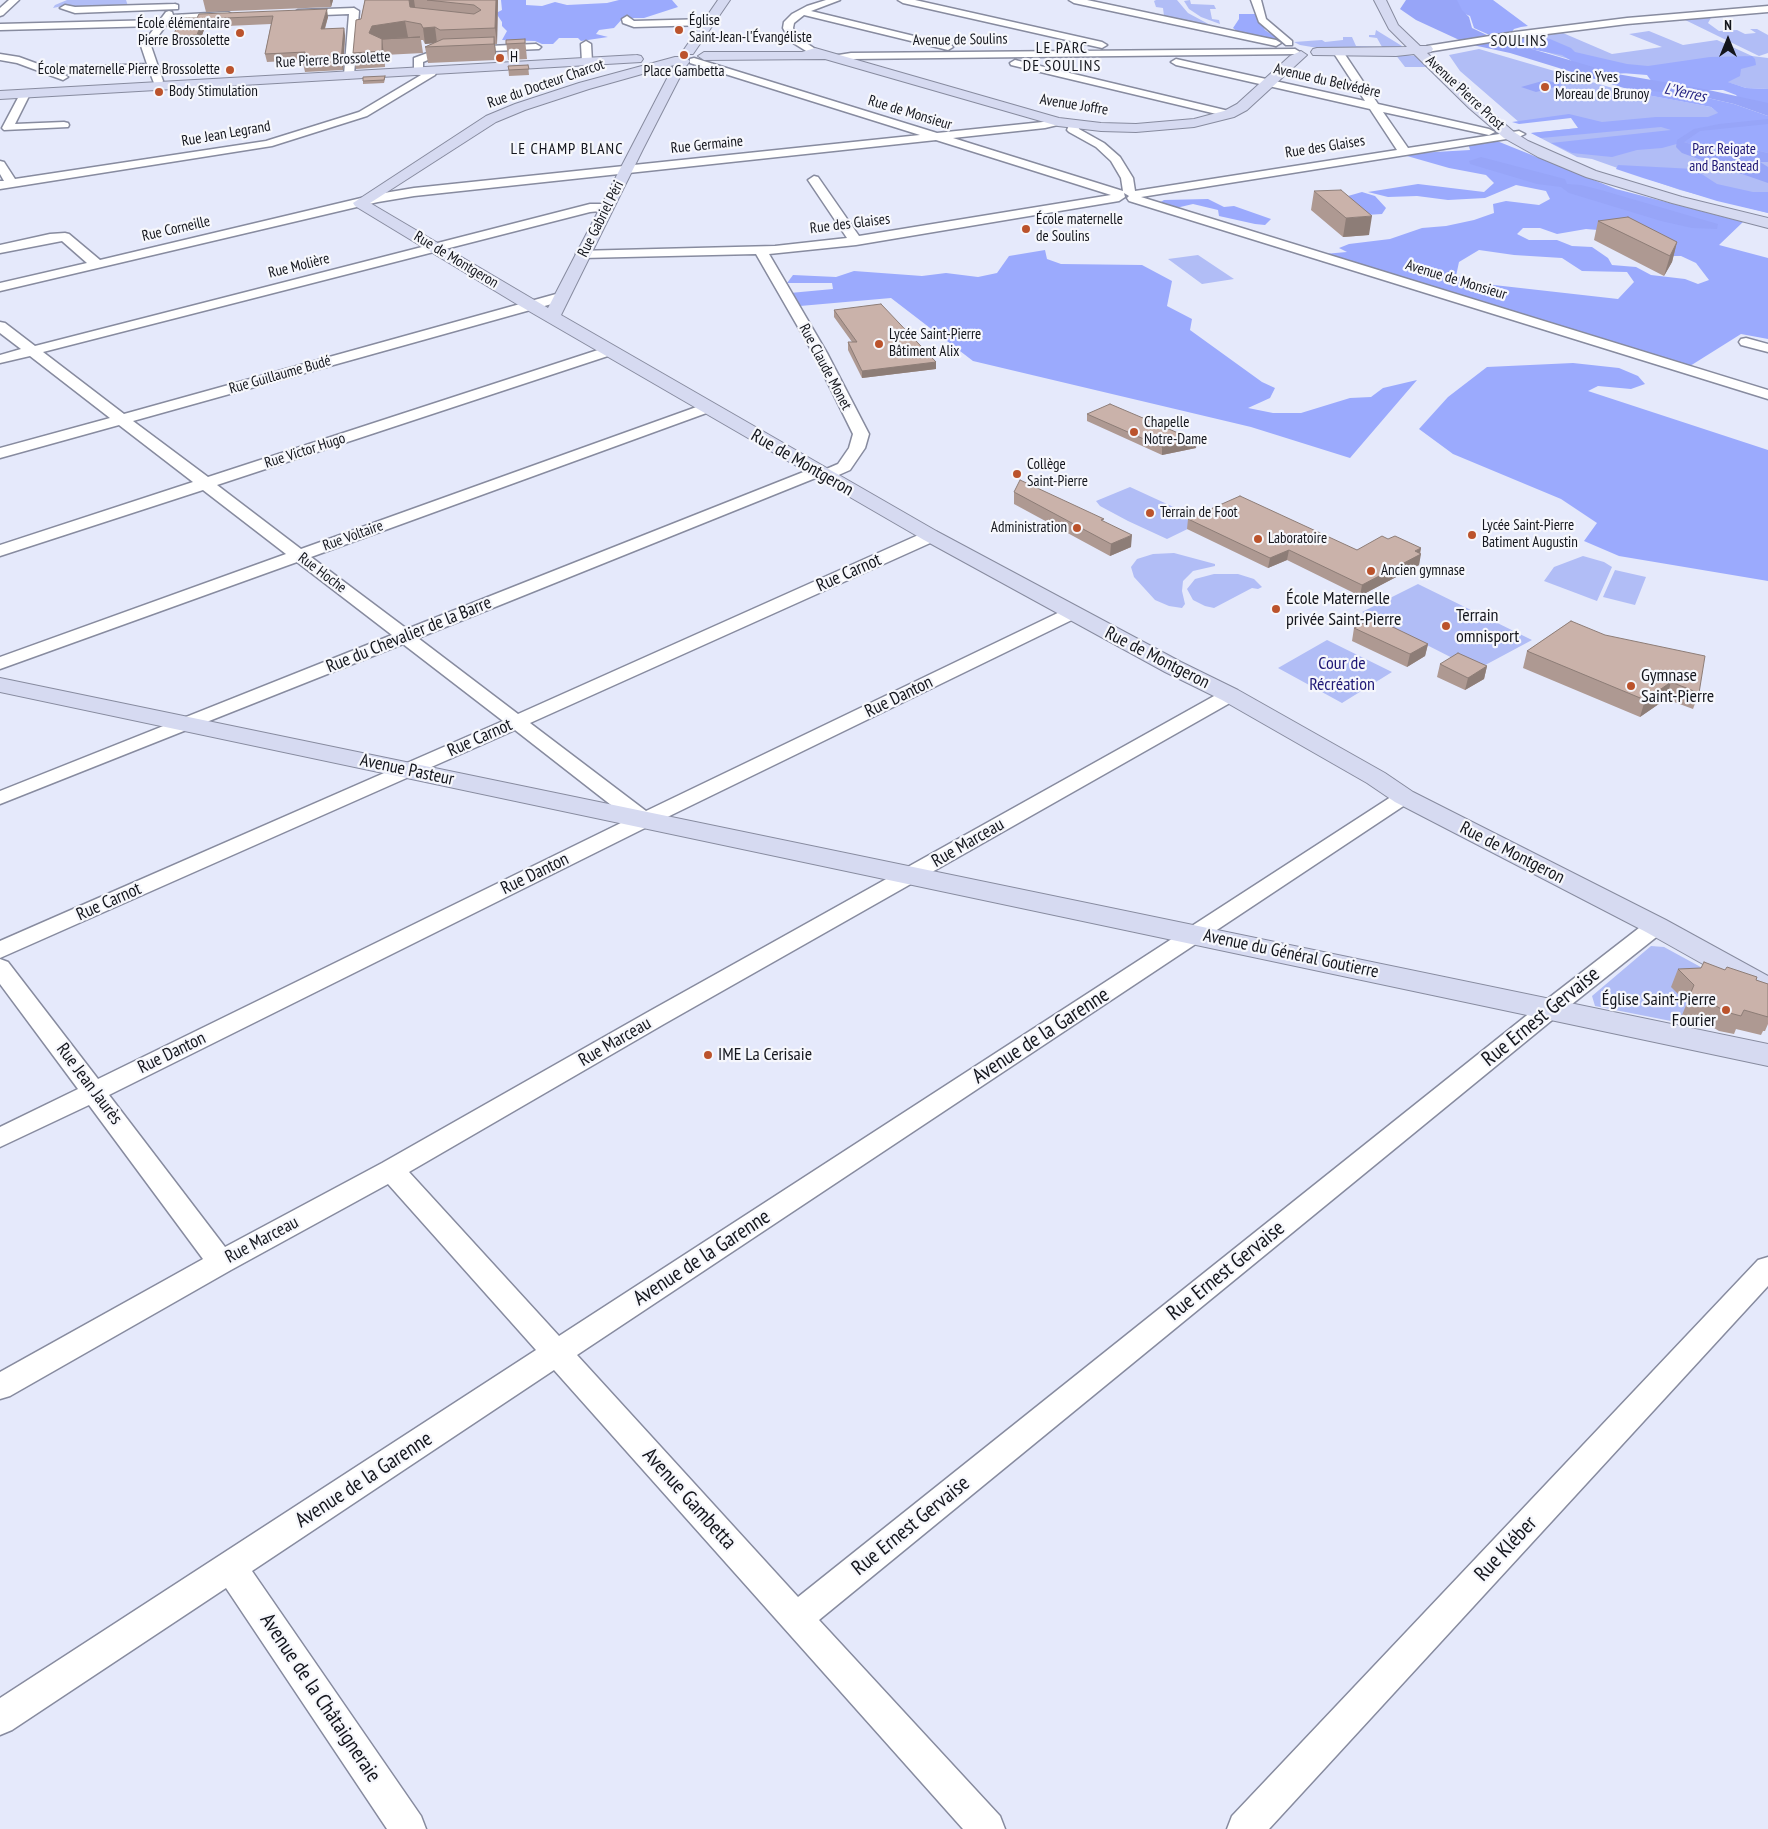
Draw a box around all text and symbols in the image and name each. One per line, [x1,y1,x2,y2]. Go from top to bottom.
place label: Église Saint-Jean-l'Évangéliste [689,12,812,47]
place label: École élémentaire Pierre Brossolette [137,15,230,50]
north arrow [1703,15,1753,65]
text: N [1724,16,1732,34]
marker: Église Saint-Jean-l'Évangéliste [673,24,685,36]
marker: École élémentaire Pierre Brossolette [234,27,246,39]
street label: Avenue de Soulins [912,30,1008,50]
district label: SOULINS [1490,31,1548,51]
district label: LE PARC DE SOULINS [1022,38,1102,76]
street label: Rue Pierre Brossolette [275,48,391,72]
place label: H [510,49,518,67]
marker: Place Gambetta [678,49,690,61]
marker: H [494,52,506,64]
street label: Avenue Pierre Prost [1422,52,1508,134]
street label: Rue du Docteur Charcot [485,56,607,112]
street label: Avenue du Belvédère [1272,60,1382,102]
place label: École maternelle Pierre Brossolette [38,61,220,79]
place label: Place Gambetta [644,63,724,81]
marker: École maternelle Pierre Brossolette [224,64,236,76]
place label: Piscine Yves Moreau de Brunoy [1555,69,1649,104]
water label: L'Yerres [1663,79,1707,107]
marker: Piscine Yves Moreau de Brunoy [1539,81,1551,93]
place label: Body Stimulation [169,83,258,101]
marker: Body Stimulation [153,86,165,98]
street label: Avenue Joffre [1038,91,1110,119]
street label: Rue de Monsieur [866,92,954,134]
street label: Rue Jean Legrand [180,117,272,151]
street label: Rue Germaine [670,132,744,158]
street label: Rue des Glaises [1284,132,1366,162]
district label: LE CHAMP BLANC [509,139,625,159]
park label: Parc Reigate and Banstead [1689,141,1759,176]
street label: Rue Gabriel Péri [574,178,628,260]
street label: Rue des Glaises [809,210,891,238]
place label: École maternelle de Soulins [1036,211,1123,246]
street label: Rue Corneille [140,212,212,246]
marker: École maternelle de Soulins [1020,223,1032,235]
street label: Rue de Montgeron [410,228,502,292]
street label: Rue Molière [267,250,331,282]
street label: Avenue de Monsieur [1403,256,1509,304]
street label: Rue Claude Monet [795,321,855,413]
place label: Lycée Saint-Pierre Bâtiment Alix [889,326,981,361]
marker: Lycée Saint-Pierre Bâtiment Alix [873,338,885,350]
street label: Rue Guillaume Budé [227,352,333,398]
place label: Chapelle Notre-Dame [1144,414,1207,449]
street label: Rue de Montgeron [747,425,857,501]
marker: Chapelle Notre-Dame [1128,426,1140,438]
street label: Rue Victor Hugo [262,429,348,473]
place label: Collège Saint-Pierre [1027,456,1088,491]
marker: Collège Saint-Pierre [1011,468,1023,480]
place label: Terrain de Foot [1160,504,1238,522]
marker: Terrain de Foot [1144,507,1156,519]
street label: Rue Voltaire [320,517,386,555]
place label: Lycée Saint-Pierre Batiment Augustin [1482,517,1578,552]
place label: Administration [991,519,1067,537]
marker: Administration [1071,522,1083,534]
marker: Lycée Saint-Pierre Batiment Augustin [1466,529,1478,541]
place label: Laboratoire [1268,530,1327,548]
marker: Laboratoire [1252,533,1264,545]
street label: Rue Hoche [294,549,350,597]
street label: Rue Carnot [813,549,885,597]
place label: Ancien gymnase [1381,562,1465,580]
marker: Ancien gymnase [1365,565,1377,577]
place label: École Maternelle privée Saint-Pierre [1286,588,1401,630]
street label: Rue du Chevalier de la Barre [323,592,495,678]
marker: École Maternelle privée Saint-Pierre [1270,603,1282,615]
place label: Terrain omnisport [1456,605,1519,648]
marker: Terrain omnisport [1440,620,1452,632]
street label: Rue de Montgeron [1101,622,1213,694]
park label: Cour de Récréation [1309,653,1375,696]
place label: Gymnase Saint-Pierre [1641,665,1714,708]
street label: Rue Danton [862,671,936,723]
marker: Gymnase Saint-Pierre [1625,680,1637,692]
street label: Rue Carnot [444,714,516,762]
street label: Avenue Pasteur [358,750,456,790]
street label: Rue Marceau [928,814,1008,872]
street label: Rue de Montgeron [1456,817,1568,889]
street label: Rue Danton [498,848,572,900]
street label: Rue Carnot [73,878,145,926]
street label: Avenue du Général Goutierre [1201,925,1381,983]
street label: Rue Ernest Gervaise [1477,962,1605,1072]
street label: Avenue de la Garenne [968,982,1114,1090]
place label: Église Saint-Pierre Fourier [1602,989,1716,1032]
marker: Église Saint-Pierre Fourier [1720,1004,1732,1016]
street label: Rue Marceau [575,1013,655,1071]
street label: Rue Danton [135,1027,209,1079]
street label: Rue Jean Jaurès [51,1039,127,1129]
place label: IME La Cerisaie [718,1044,812,1066]
marker: IME La Cerisaie [702,1049,714,1061]
street label: Avenue de la Garenne [629,1204,775,1312]
street label: Rue Marceau [222,1212,302,1268]
street label: Rue Ernest Gervaise [1162,1216,1290,1326]
street label: Avenue de la Garenne [291,1426,437,1534]
street label: Avenue Gambetta [637,1443,741,1555]
street label: Rue Ernest Gervaise [847,1471,975,1581]
street label: Rue Kléber [1470,1511,1542,1587]
street label: Avenue de la Châtaigneraie [254,1609,386,1787]

